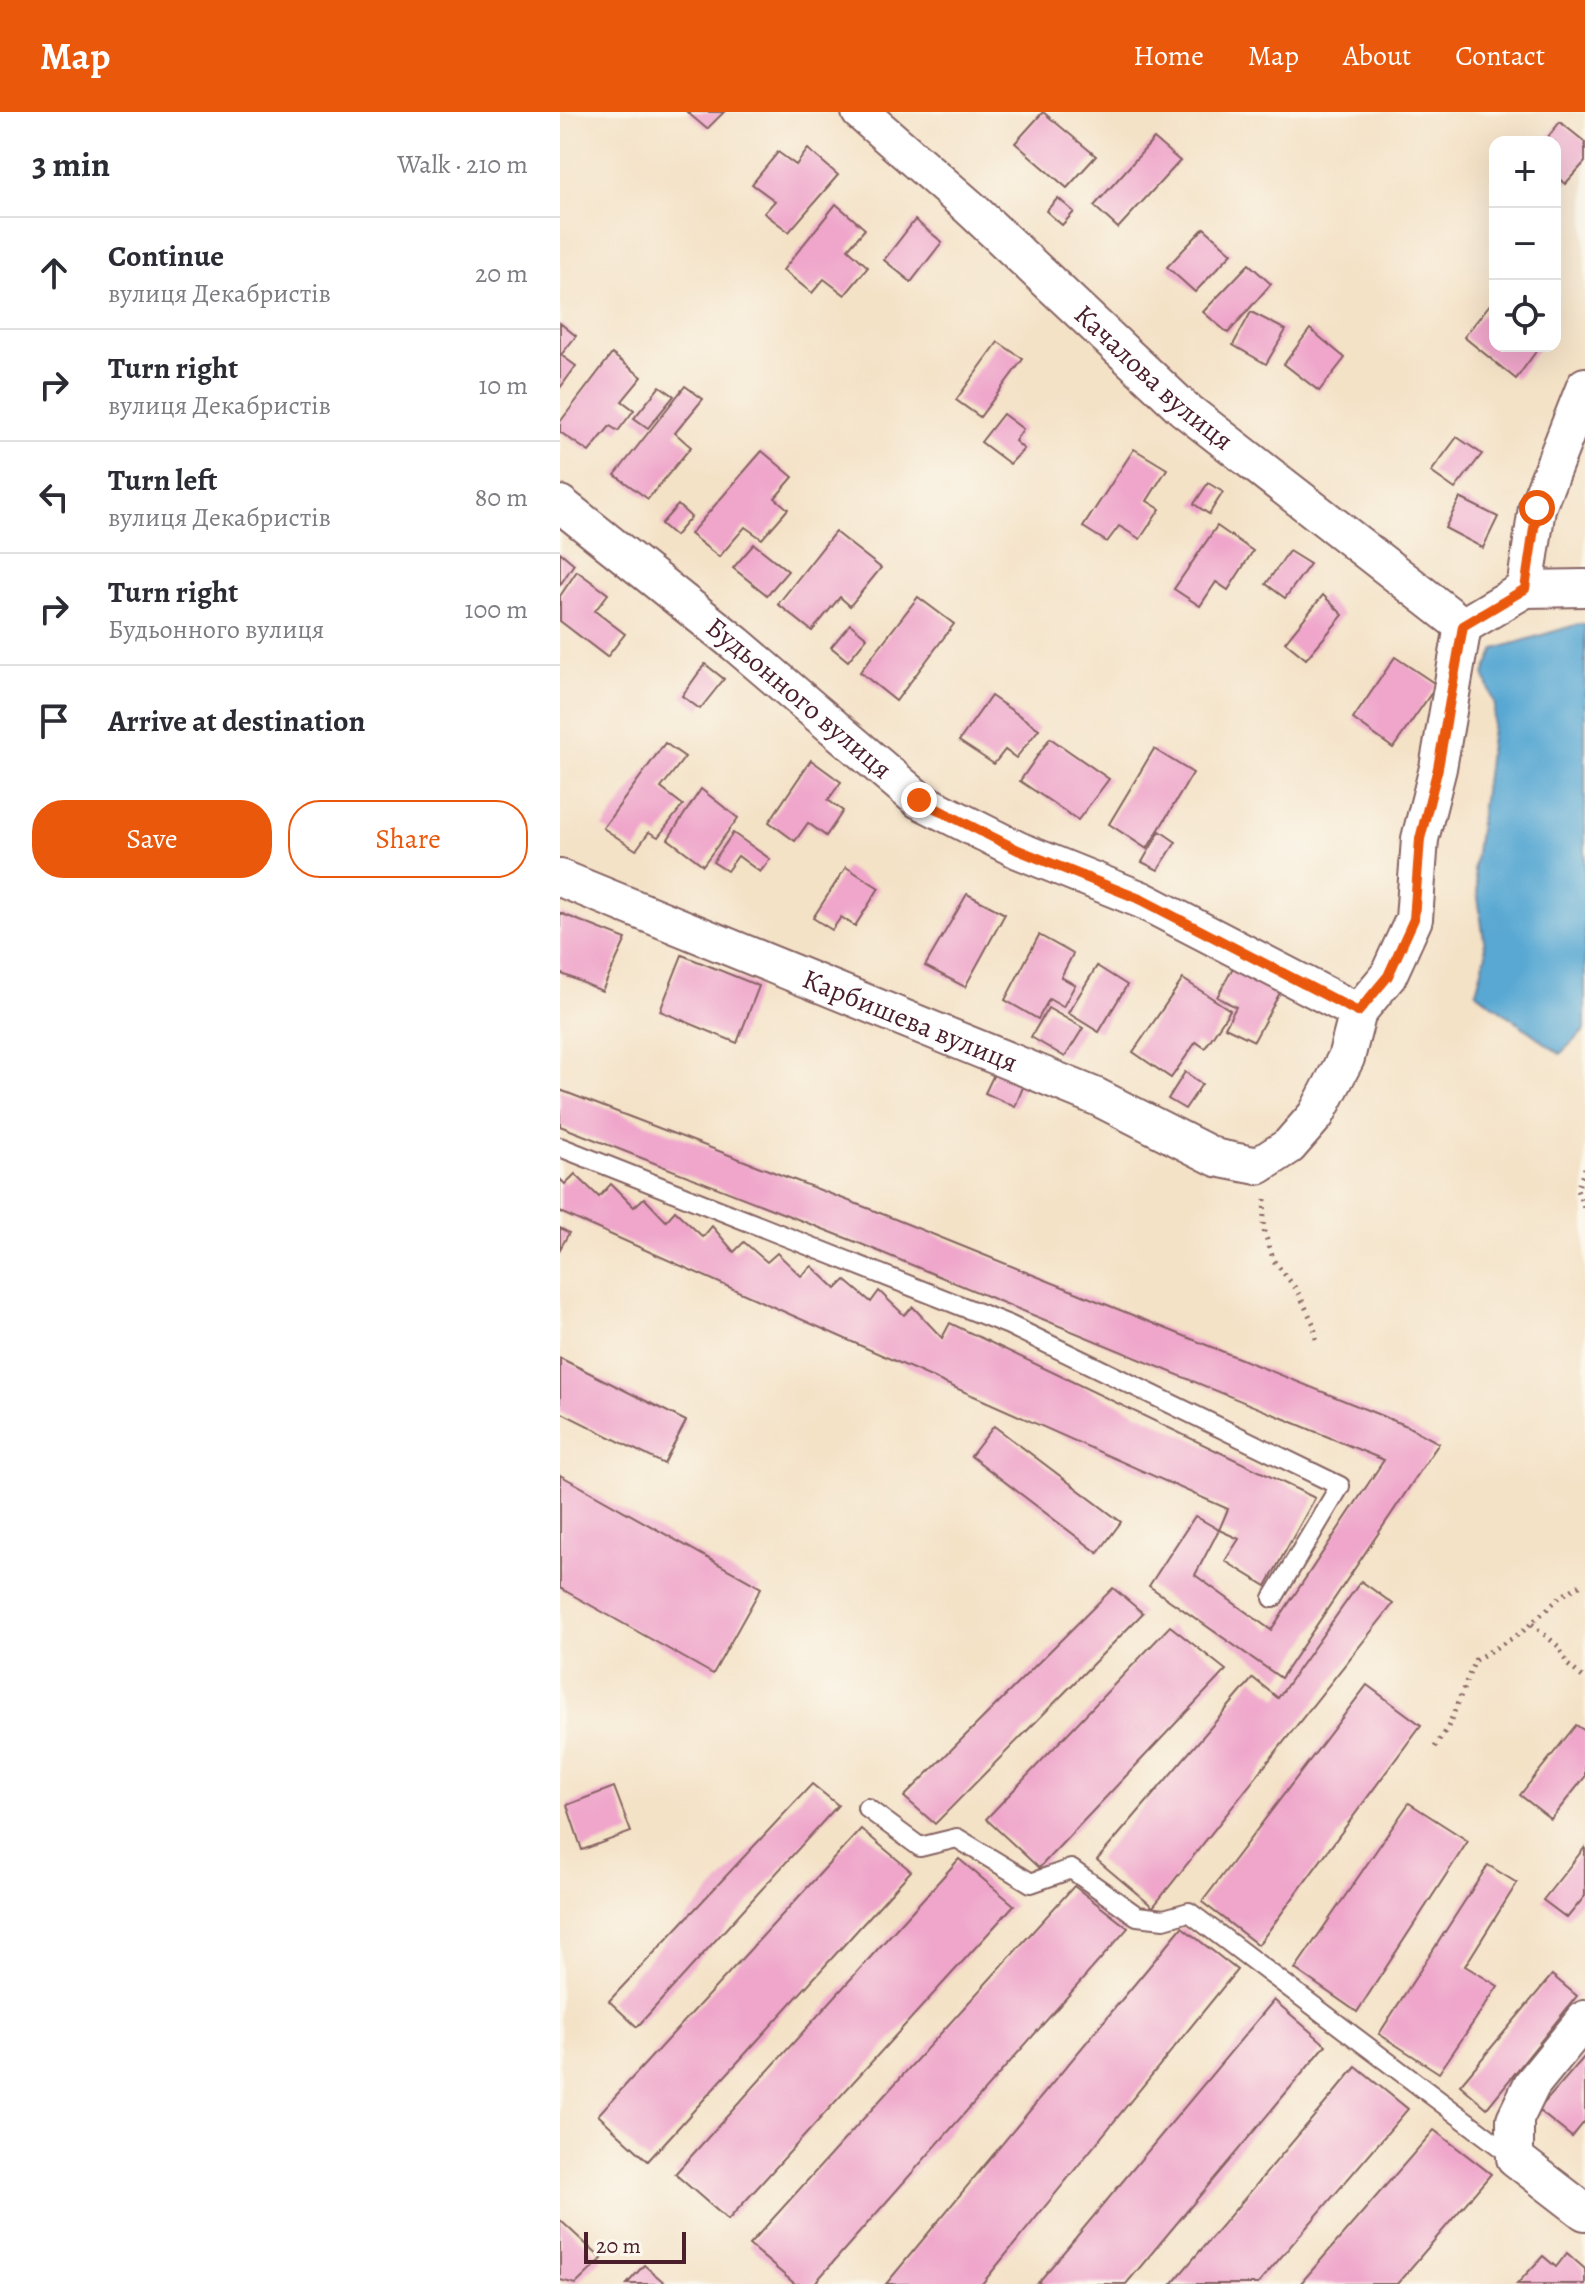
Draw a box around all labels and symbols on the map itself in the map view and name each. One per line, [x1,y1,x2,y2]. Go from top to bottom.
street label: Качалова вулиця [1066,296,1241,459]
route start [1519,490,1555,526]
street label: Будьонного вулиця [698,608,900,788]
route end [901,782,937,818]
street label: Карбишева вулиця [797,960,1023,1082]
scale bar [584,2228,686,2264]

